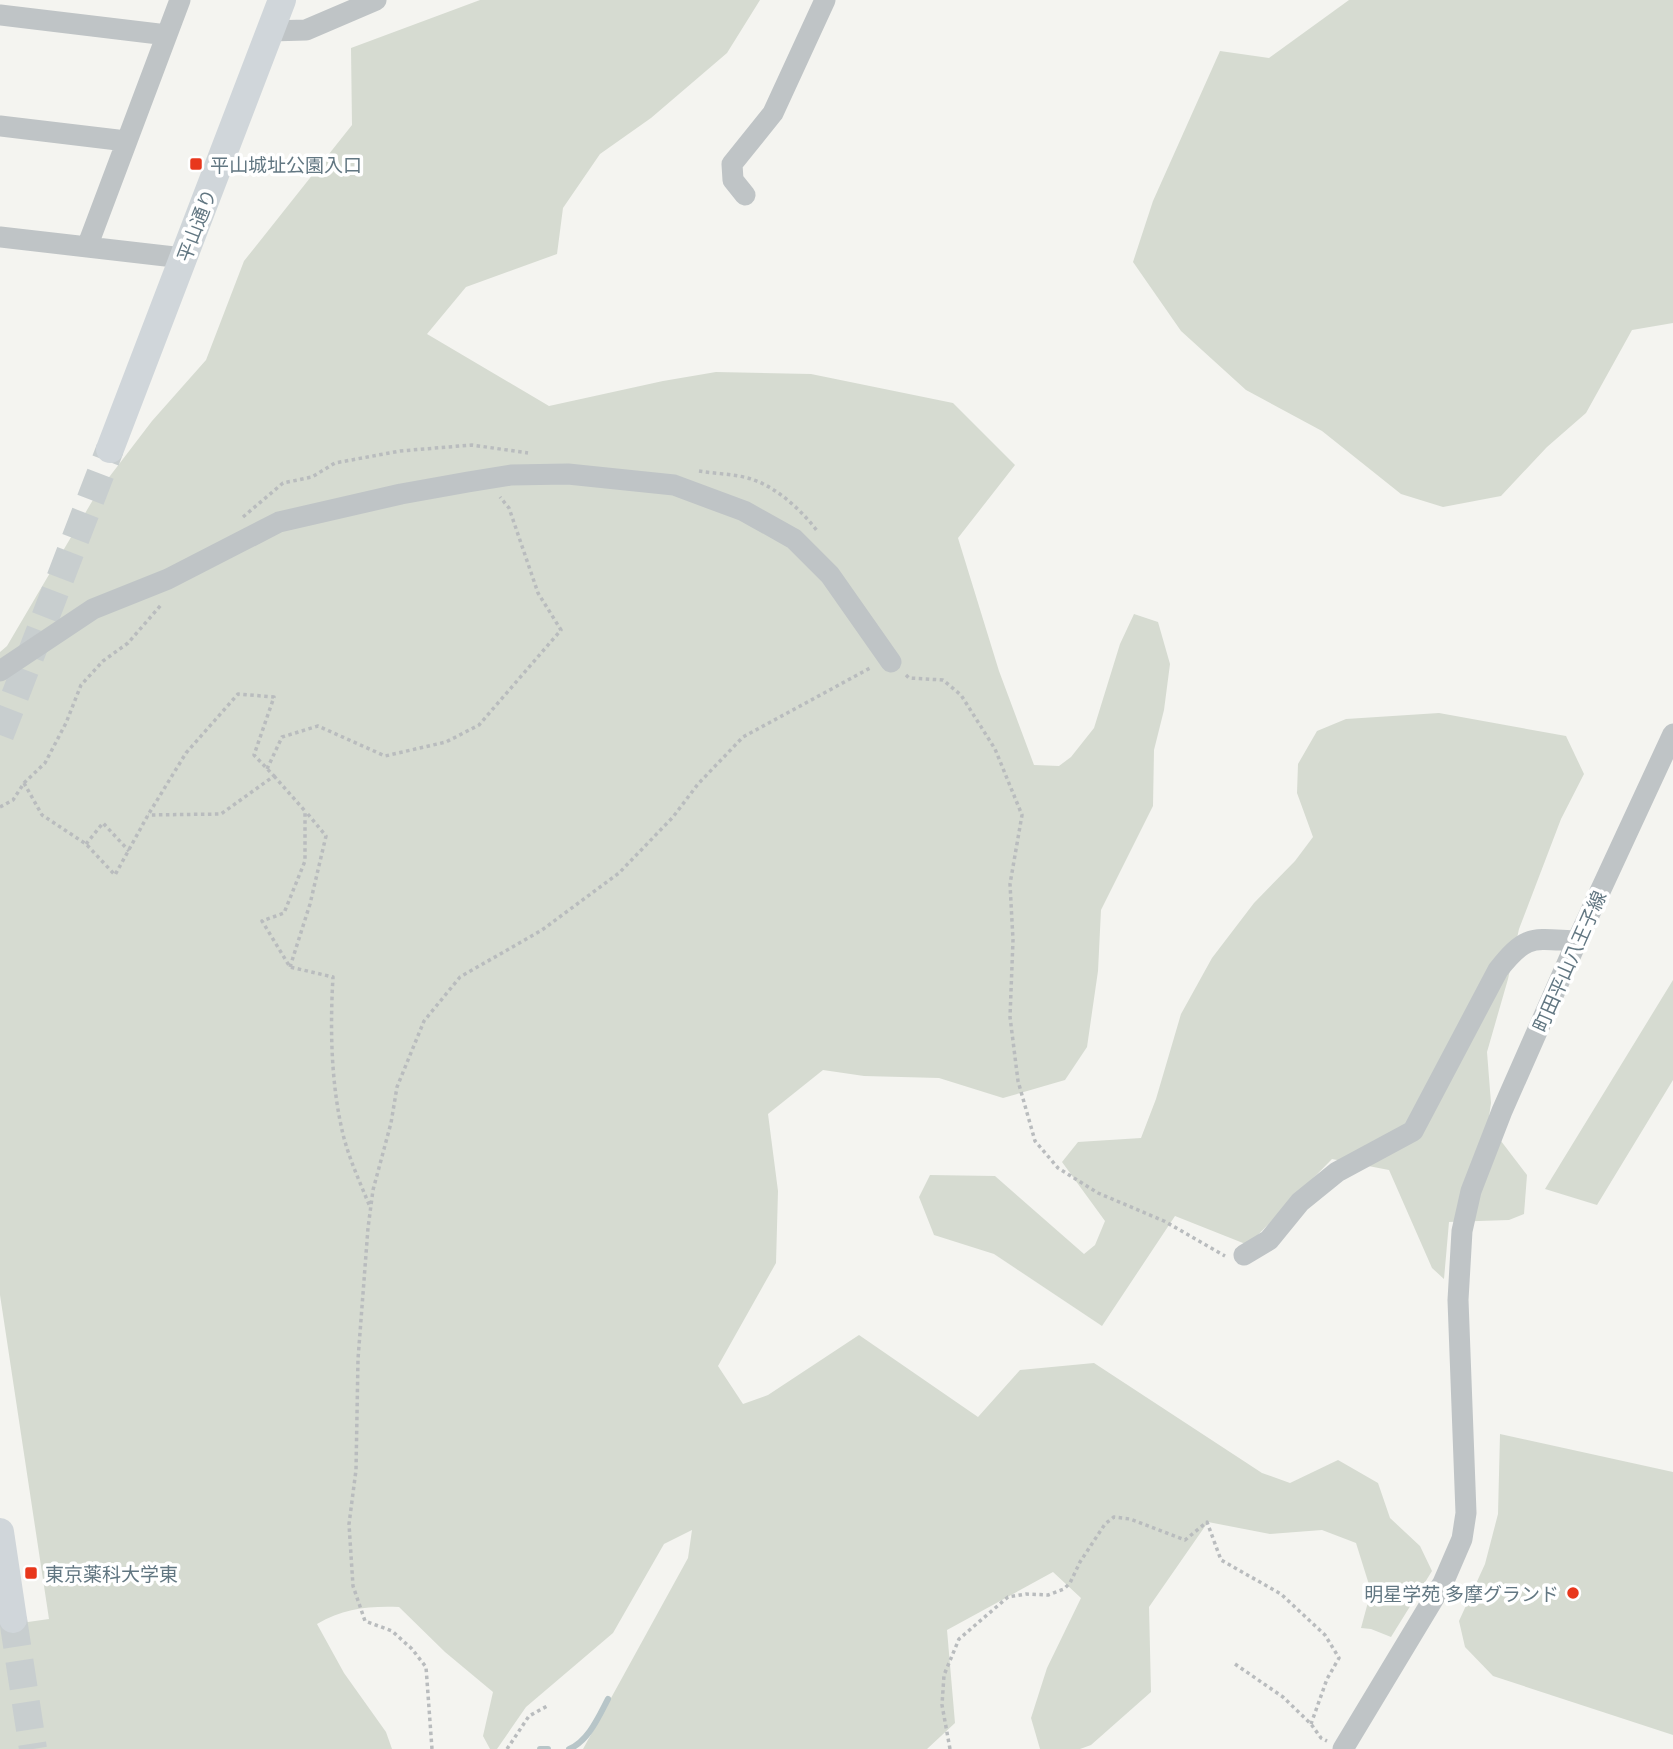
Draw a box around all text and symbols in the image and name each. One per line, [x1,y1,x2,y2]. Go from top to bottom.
place label: 平山城址公園入口 [210,153,362,176]
marker: 平山城址公園入口 [188,156,204,172]
street label: 平山通り [172,185,220,265]
street label: 町田平山八王子線 [1528,887,1610,1035]
place label: 東京薬科大学東 [45,1562,178,1585]
marker: 東京薬科大学東 [23,1565,39,1581]
place label: 明星学苑 多摩グランド [1364,1582,1559,1605]
marker: 明星学苑 多摩グランド [1565,1585,1581,1601]

